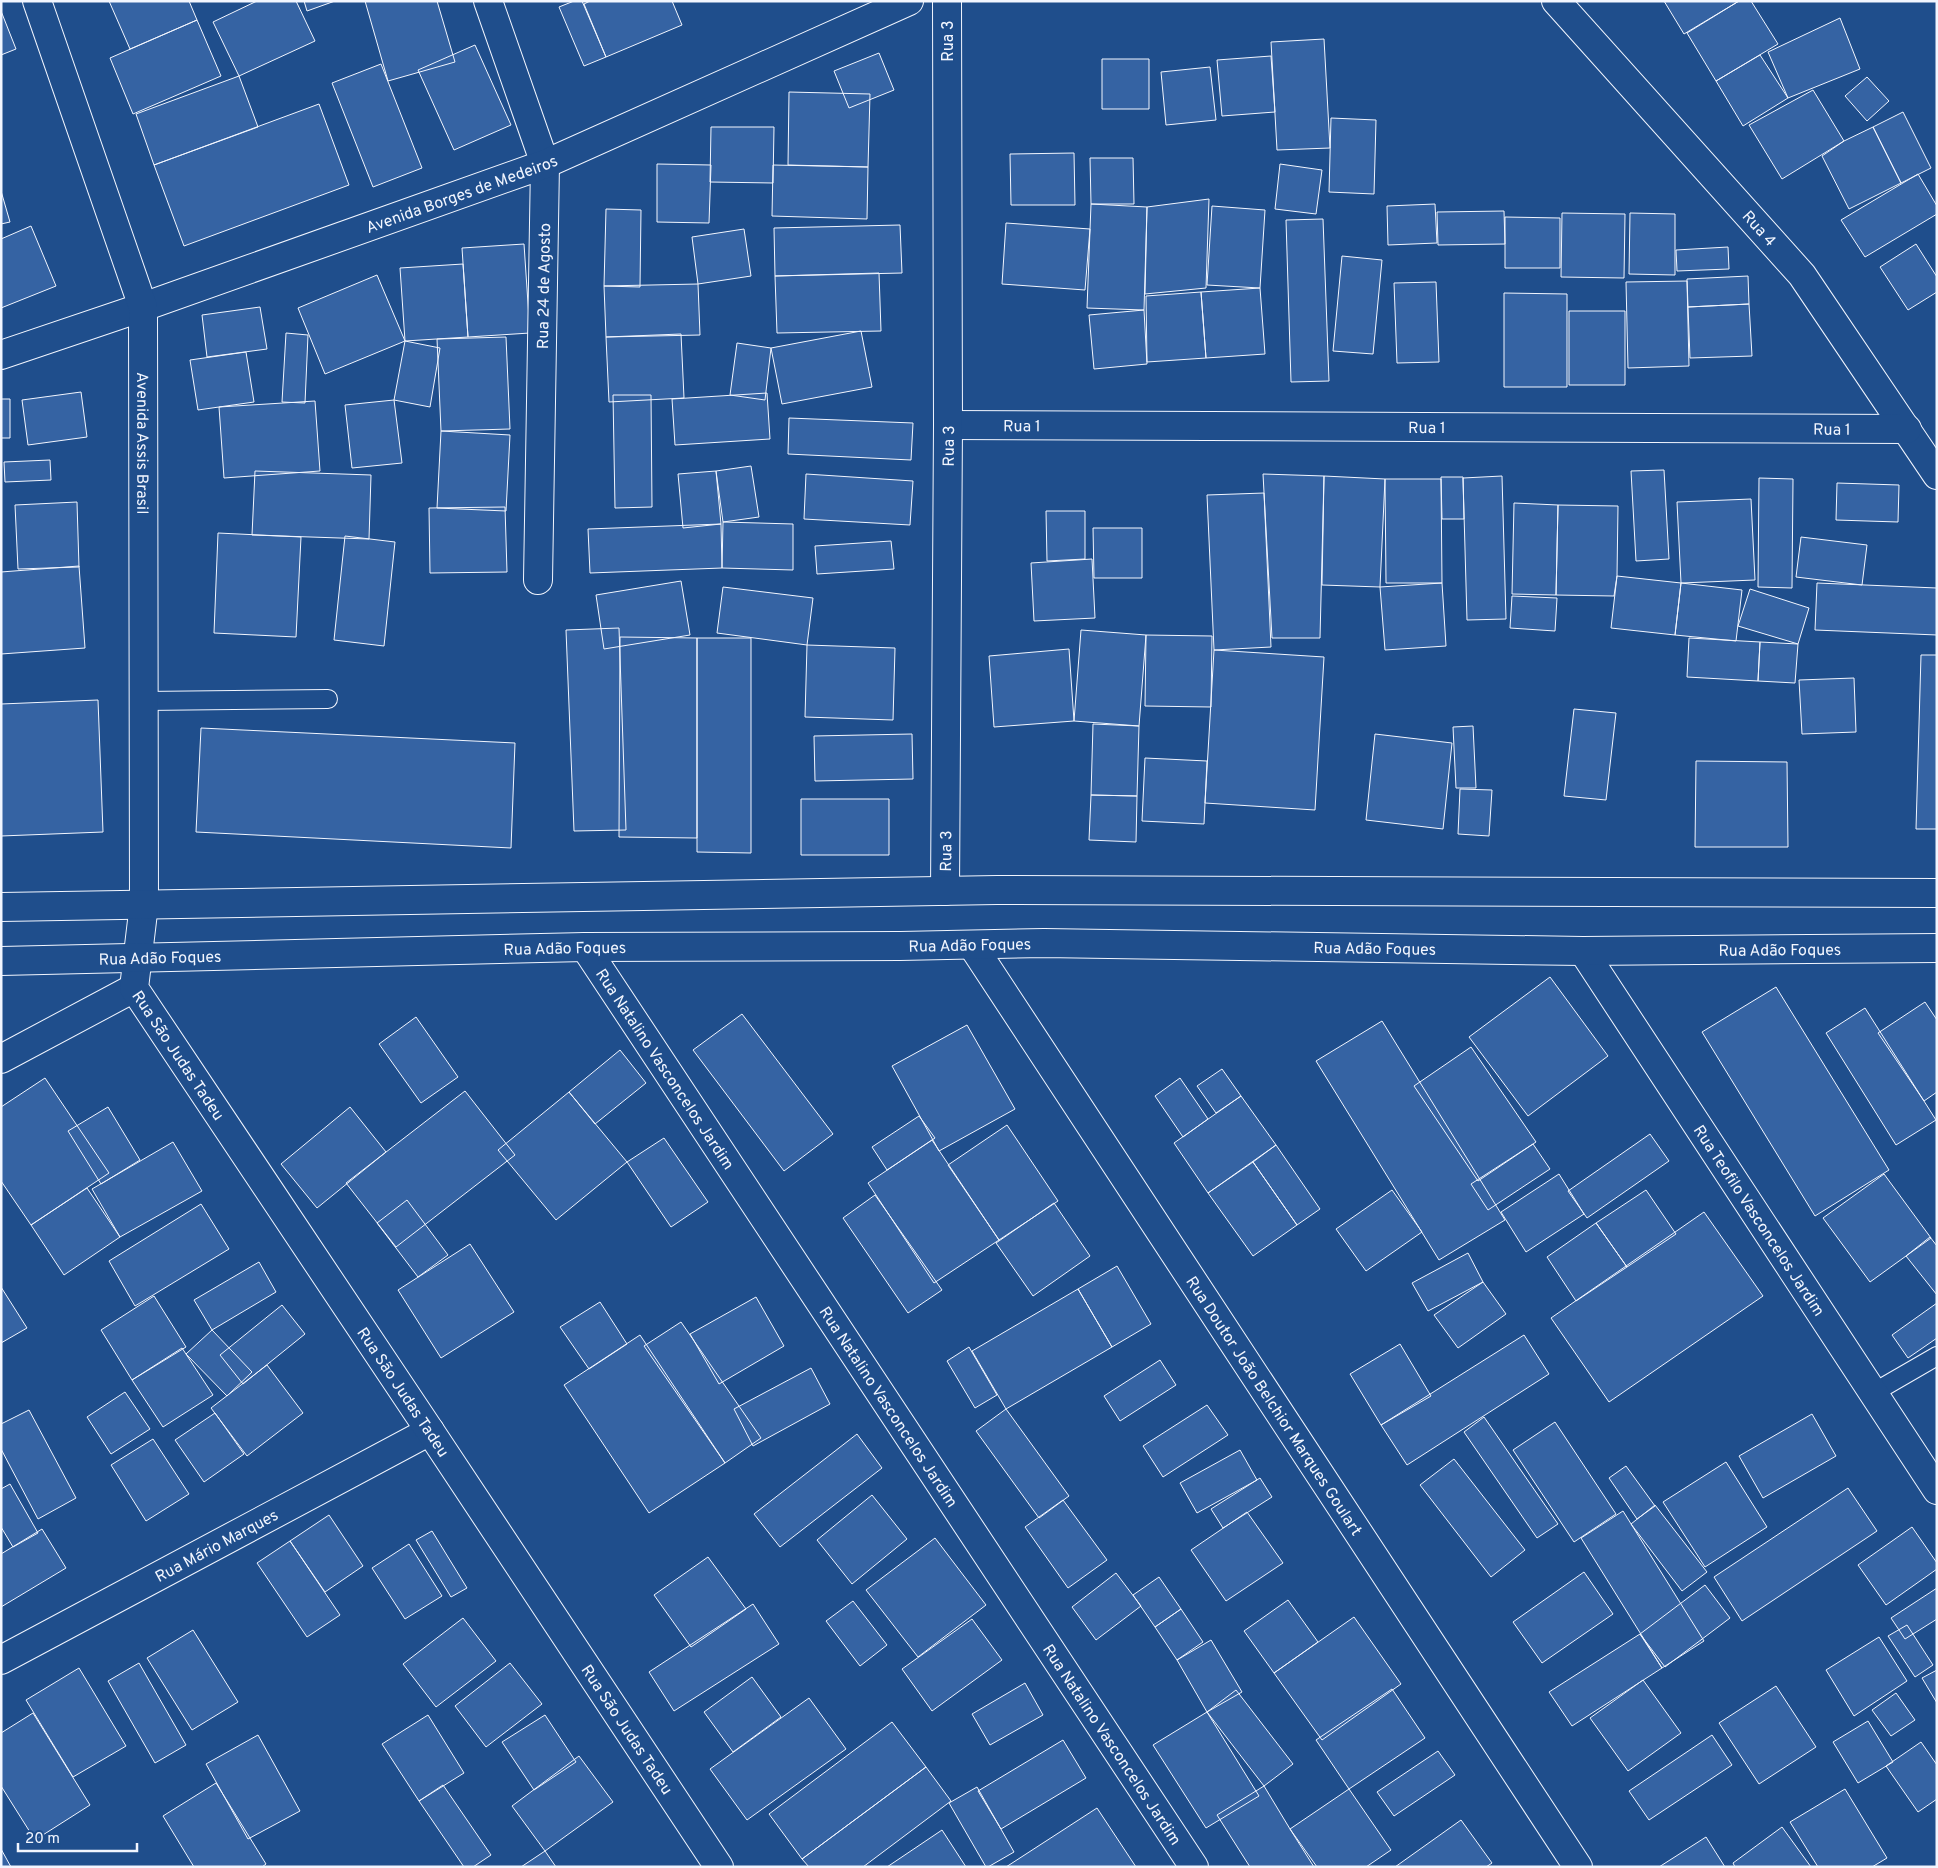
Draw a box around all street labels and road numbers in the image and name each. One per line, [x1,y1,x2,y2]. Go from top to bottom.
street label: Rua 3 [939,20,959,62]
street label: Avenida Borges de Medeiros [364,152,561,239]
street label: Rua 4 [1737,207,1780,252]
street label: Rua 24 de Agosto [534,223,556,349]
street label: Avenida Assis Brasil [131,372,151,514]
street label: Rua 1 [1003,417,1041,437]
street label: Rua 1 [1408,419,1446,439]
street label: Rua 1 [1813,421,1851,441]
street label: Rua 3 [940,425,960,467]
street label: Rua 3 [937,830,957,872]
street label: Rua Adão Foques [908,935,1031,958]
street label: Rua Adão Foques [503,939,626,961]
street label: Rua Adão Foques [1313,939,1436,961]
street label: Rua Adão Foques [1718,941,1841,962]
street label: Rua Adão Foques [98,948,222,971]
street label: Rua Natalino Vasconcelos Jardim [590,966,738,1174]
street label: Rua São Judas Tadeu [127,987,228,1125]
street label: Rua Teofilo Vasconcelos Jardim [1688,1122,1828,1321]
street label: Rua Doutor João Belchior Marques Goulart [1181,1273,1365,1540]
street label: Rua Natalino Vasconcelos Jardim [814,1303,961,1512]
street label: Rua São Judas Tadeu [352,1324,453,1462]
street label: Rua Mário Marques [152,1506,282,1588]
street label: Rua Natalino Vasconcelos Jardim [1037,1641,1185,1850]
street label: Rua São Judas Tadeu [576,1662,676,1799]

